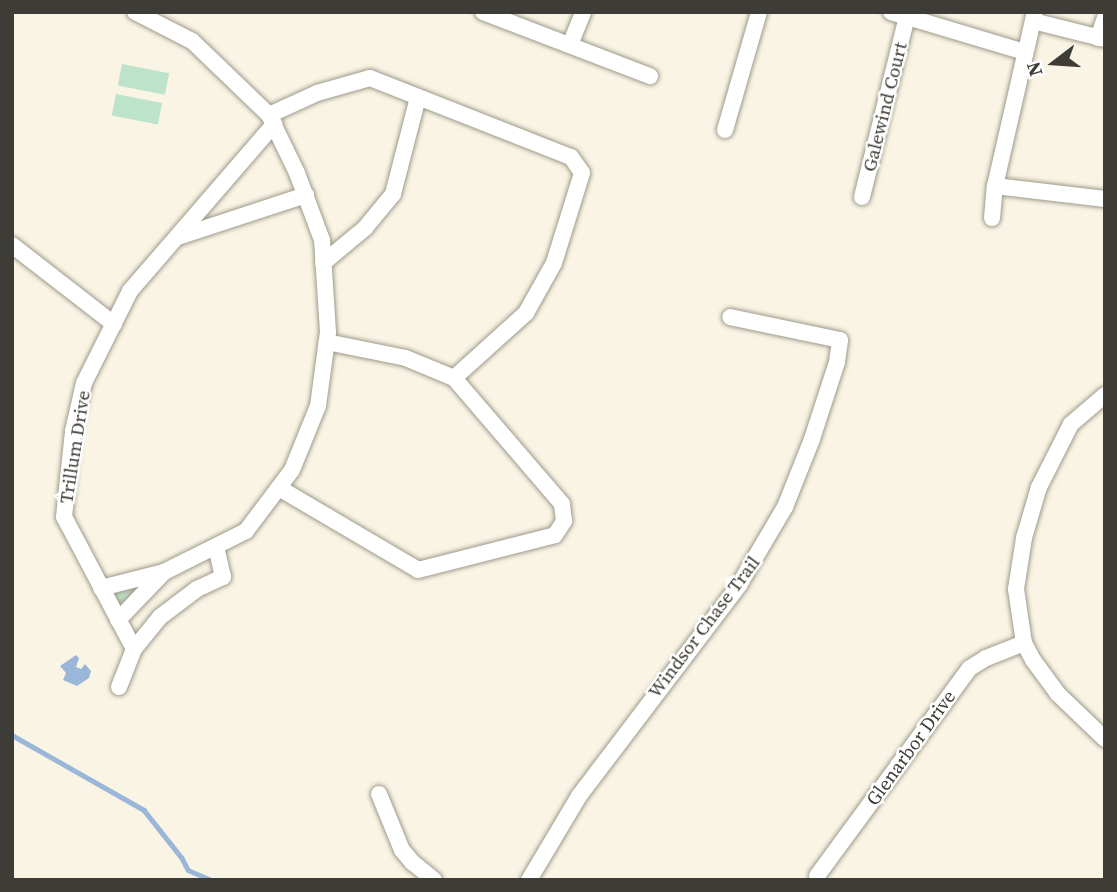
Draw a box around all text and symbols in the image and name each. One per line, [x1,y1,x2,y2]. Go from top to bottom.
north arrow [1019,28,1089,98]
street label: Galewind Court [858,40,912,174]
text: N [1019,59,1048,80]
street label: Trillum Drive [55,389,95,505]
street label: Windsor Chase Trail [643,551,765,703]
street label: Glenarbor Drive [862,686,960,810]

